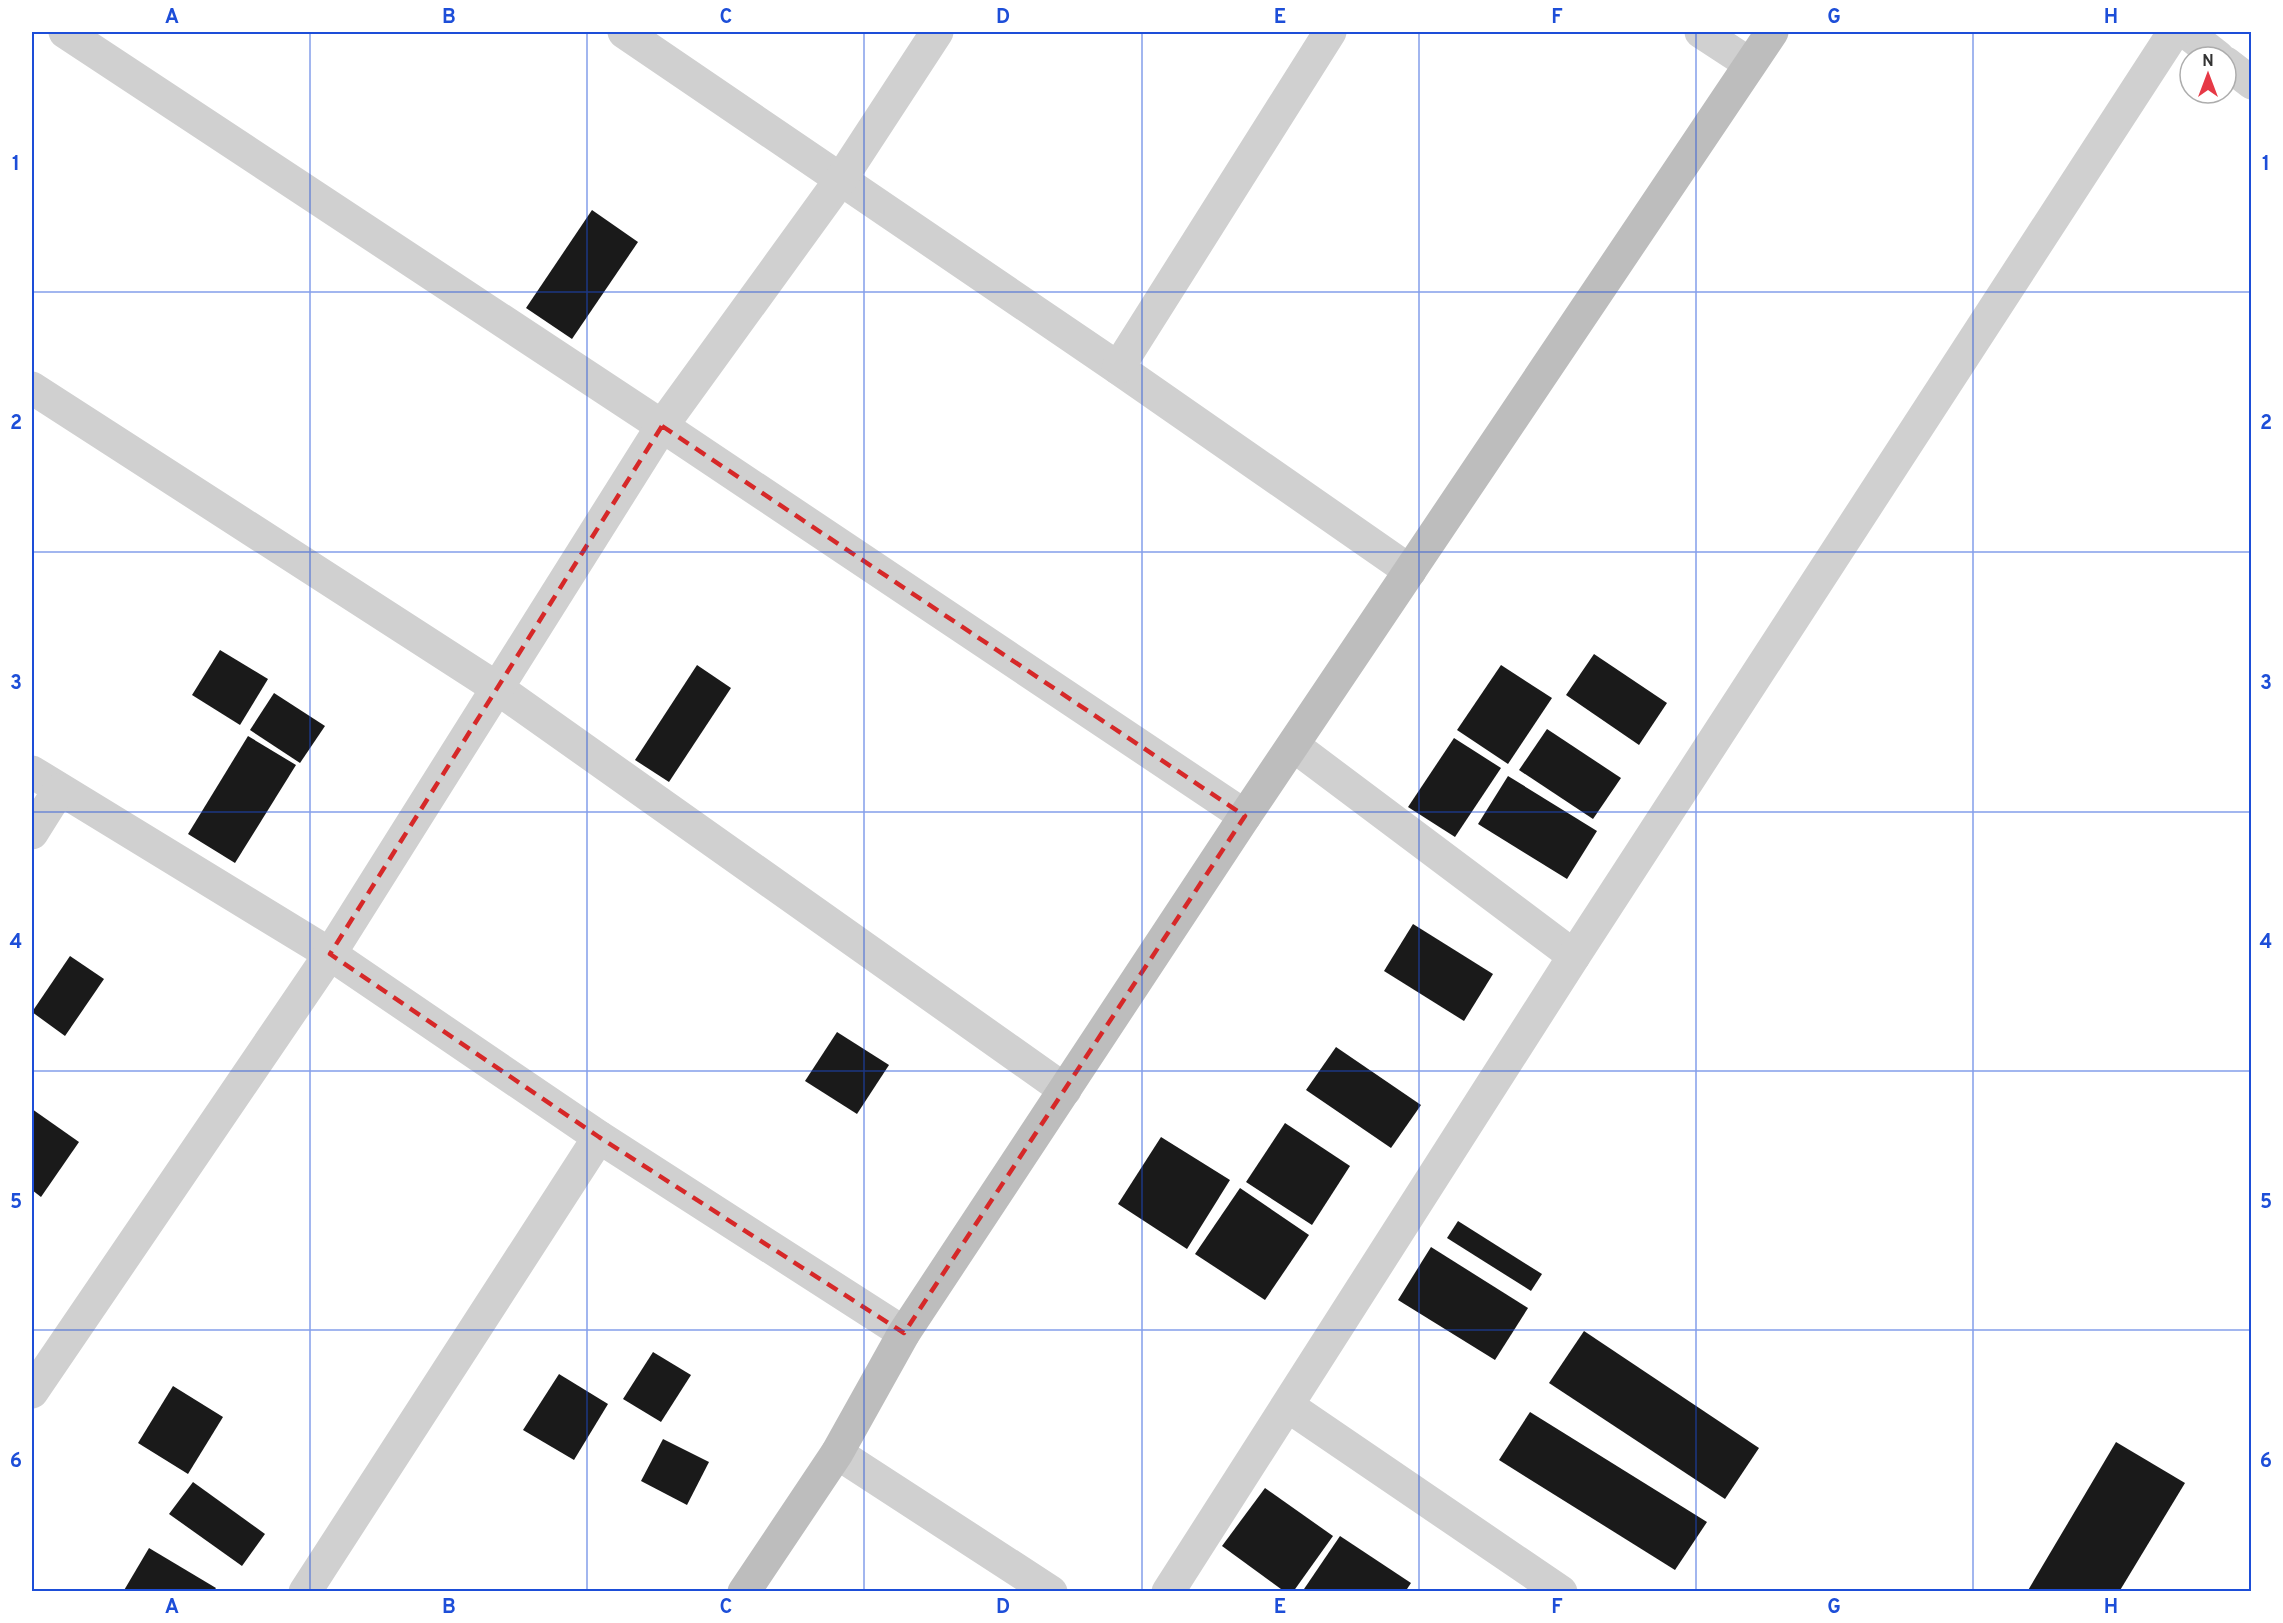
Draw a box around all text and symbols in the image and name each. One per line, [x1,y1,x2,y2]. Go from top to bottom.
text: A [165,5,179,31]
text: B [442,5,456,31]
text: C [720,5,732,31]
text: D [996,5,1010,31]
text: E [1274,5,1286,31]
text: F [1551,5,1563,31]
text: G [1827,5,1841,31]
text: H [2104,5,2118,31]
north arrow [2178,45,2238,105]
text: N [2202,52,2214,72]
text: 1 [12,152,20,178]
text: 1 [2262,152,2270,178]
text: 2 [10,411,22,437]
text: 2 [2260,411,2272,437]
text: 3 [10,671,22,697]
text: 3 [2260,671,2272,697]
text: 4 [10,930,22,956]
text: 4 [2260,930,2272,956]
text: 5 [10,1190,22,1216]
text: 5 [2260,1190,2272,1216]
text: 6 [10,1449,22,1475]
text: 6 [2260,1449,2272,1475]
text: A [165,1595,179,1621]
text: B [442,1595,456,1621]
text: C [720,1595,732,1621]
text: D [996,1595,1010,1621]
text: E [1274,1595,1286,1621]
text: F [1551,1595,1563,1621]
text: G [1827,1595,1841,1621]
text: H [2104,1595,2118,1621]

